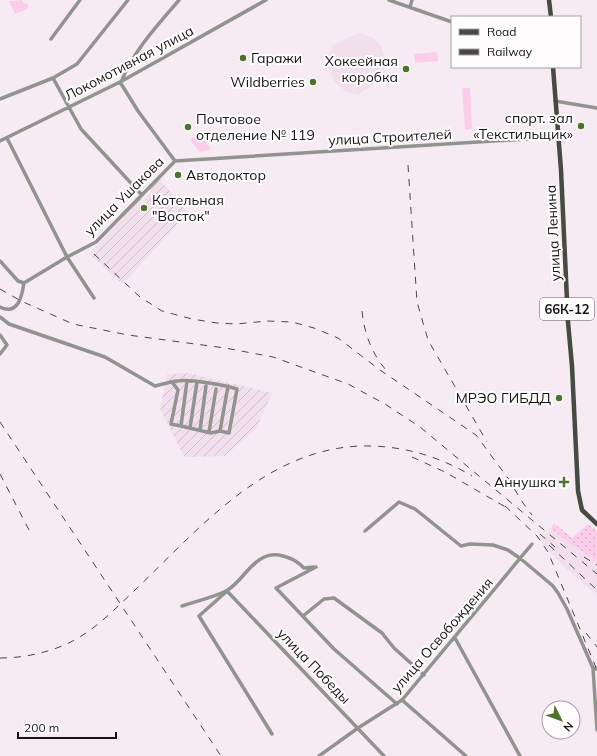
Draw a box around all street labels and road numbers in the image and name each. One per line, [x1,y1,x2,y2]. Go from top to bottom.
street label: Локомотивная улица [61,21,197,105]
street label: улица Строителей [328,125,452,149]
street label: улица Ушакова [81,153,167,239]
street label: улица Ленина [541,184,565,282]
road number: 66К-12 [540,298,594,320]
street label: улица Освобождения [387,574,497,696]
street label: улица Победы [273,624,355,708]

